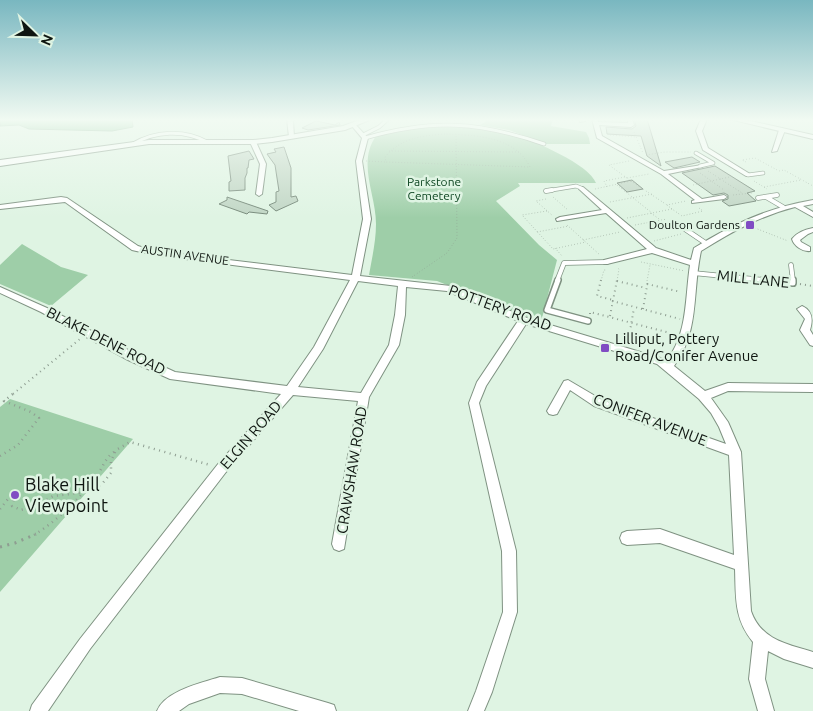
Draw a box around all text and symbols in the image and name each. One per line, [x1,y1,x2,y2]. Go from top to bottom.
north arrow [10,10,60,60]
text: N [38,32,56,48]
park label: Parkstone Cemetery [407,175,461,202]
place label: Doulton Gardens [649,218,740,231]
marker: Doulton Gardens [744,219,756,231]
street label: AUSTIN AVENUE [140,242,230,267]
street label: MILL LANE [716,266,790,291]
street label: POTTERY ROAD [446,281,554,334]
street label: BLAKE DENE ROAD [44,303,168,378]
place label: Lilliput, Pottery Road/Conifer Avenue [615,330,759,364]
marker: Lilliput, Pottery Road/Conifer Avenue [599,342,611,354]
street label: CONIFER AVENUE [591,390,710,449]
street label: ELGIN ROAD [216,397,285,472]
street label: CRAWSHAW ROAD [333,405,370,535]
place label: Blake Hill Viewpoint [25,474,108,515]
marker: Blake Hill Viewpoint [9,489,21,501]

